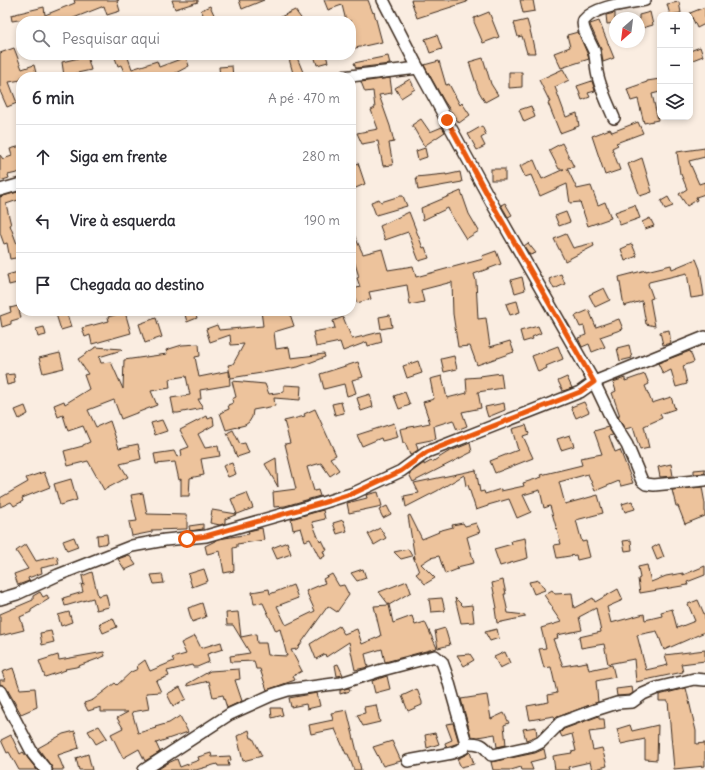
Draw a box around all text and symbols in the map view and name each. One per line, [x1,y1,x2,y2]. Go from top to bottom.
north arrow [609,12,645,48]
map controls [657,12,693,120]
button: + [657,12,693,48]
search box [16,16,356,60]
icon: search [30,27,52,49]
text: Pesquisar aqui [62,29,160,48]
button: − [657,48,693,84]
button: layers [657,84,693,120]
text: 6 min [32,87,74,109]
text: A pé · 470 m [268,90,340,107]
route end [438,111,456,129]
icon: ahead [32,146,54,168]
text: Siga em frente [70,147,167,166]
text: 280 m [302,148,340,165]
icon: left [32,210,54,232]
text: Vire à esquerda [70,211,176,230]
text: 190 m [304,212,340,229]
icon: arrive [32,274,54,296]
text: Chegada ao destino [70,275,204,294]
route start [178,530,196,548]

